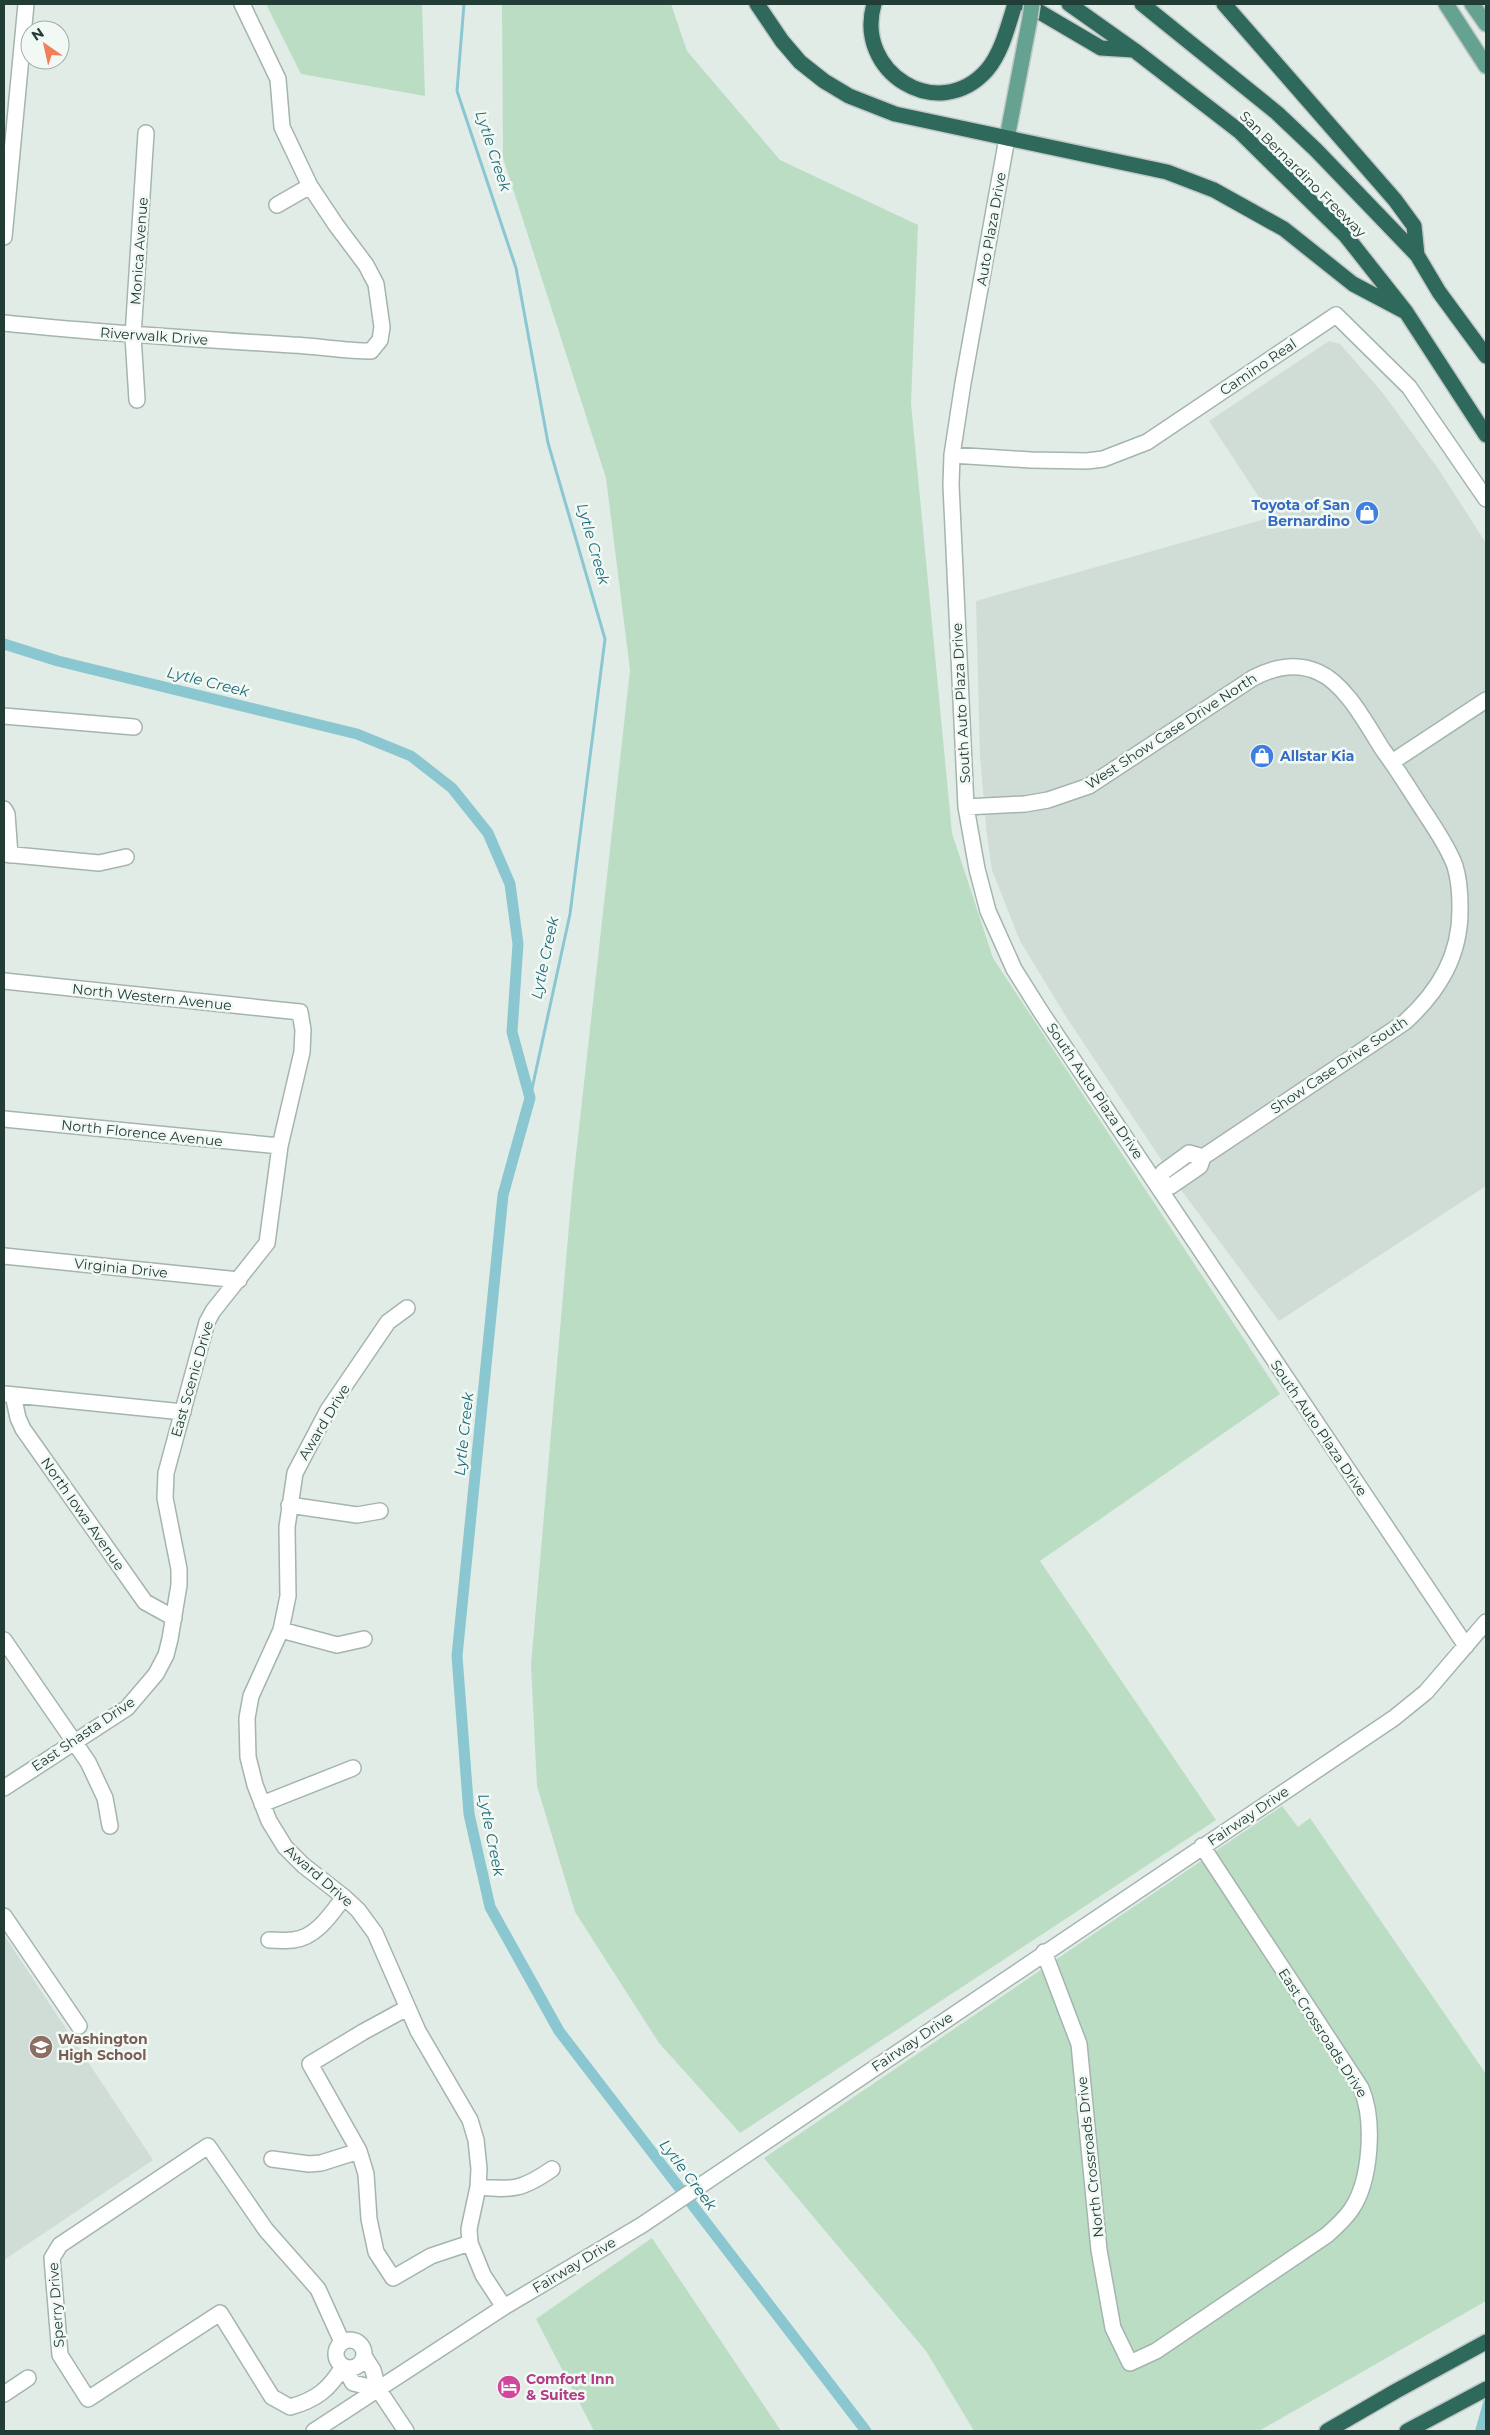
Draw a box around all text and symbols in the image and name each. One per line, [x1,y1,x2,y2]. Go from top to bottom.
north arrow [20,20,70,70]
text: N [28,24,47,45]
street label: San Bernardino Freeway [1236,107,1370,241]
water label: Lytle Creek [471,108,516,195]
street label: Auto Plaza Drive [972,171,1010,287]
street label: Monica Avenue [126,196,152,306]
street label: Riverwalk Drive [99,323,209,349]
street label: Camino Real [1216,335,1300,399]
place label: Toyota of San Bernardino [1252,496,1350,530]
shop icon: Toyota of San Bernardino [1354,500,1380,526]
water label: Lytle Creek [573,501,614,588]
street label: South Auto Plaza Drive [948,622,974,784]
water label: Lytle Creek [165,662,252,701]
street label: West Show Case Drive North [1082,669,1260,793]
shop icon: Allstar Kia [1249,743,1275,769]
place label: Allstar Kia [1279,747,1354,765]
water label: Lytle Creek [527,914,563,1001]
street label: North Western Avenue [71,980,233,1014]
street label: Show Case Drive South [1267,1012,1411,1118]
street label: South Auto Plaza Drive [1043,1019,1147,1163]
street label: North Florence Avenue [60,1116,224,1150]
street label: Virginia Drive [73,1254,169,1282]
street label: East Scenic Drive [167,1319,217,1439]
street label: South Auto Plaza Drive [1267,1356,1371,1500]
street label: Award Drive [294,1381,354,1463]
water label: Lytle Creek [450,1390,477,1477]
street label: North Iowa Avenue [37,1454,129,1574]
street label: East Shasta Drive [28,1693,138,1775]
street label: Fairway Drive [1204,1782,1292,1850]
water label: Lytle Creek [474,1792,509,1879]
street label: Award Drive [281,1841,357,1911]
street label: East Crossroads Drive [1274,1965,1372,2101]
street label: Fairway Drive [868,2008,956,2076]
place label: Washington High School [58,2030,148,2064]
school or university icon: Washington High School [28,2034,54,2060]
street label: North Crossroads Drive [1073,2076,1107,2238]
water label: Lytle Creek [656,2136,722,2215]
street label: Fairway Drive [529,2233,619,2297]
street label: Sperry Drive [44,2262,68,2348]
place label: Comfort Inn & Suites [526,2370,614,2404]
hotel icon: Comfort Inn & Suites [496,2374,522,2400]

